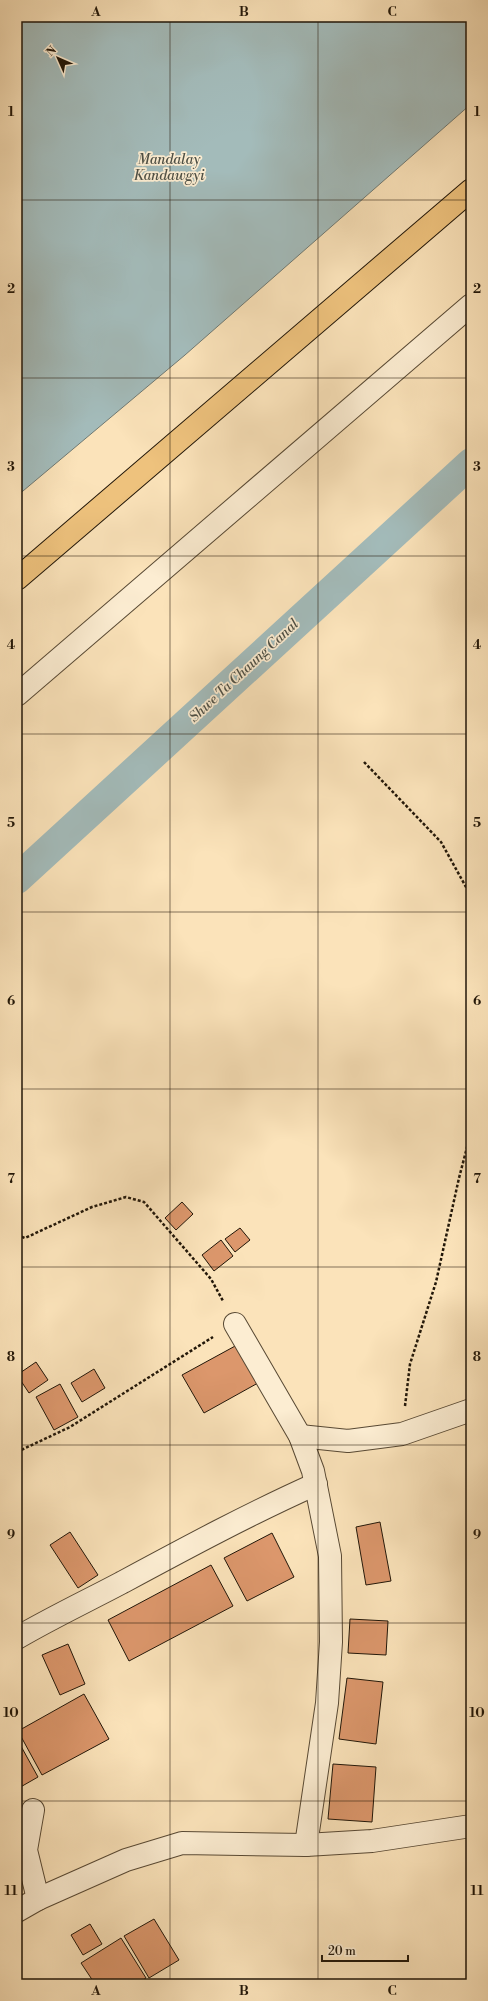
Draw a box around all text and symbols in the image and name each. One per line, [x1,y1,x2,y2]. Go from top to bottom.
text: A [90,4,101,20]
text: B [239,4,249,20]
text: C [387,4,397,20]
north arrow [38,38,78,78]
text: N [44,43,60,60]
text: 1 [8,104,15,120]
text: 1 [474,104,481,120]
water label: Mandalay Kandawgyi [133,151,205,185]
text: 2 [7,281,15,297]
text: 2 [473,281,481,297]
text: 3 [7,459,15,475]
text: 3 [473,459,481,475]
water label: Shwe Ta Chaung Canal [185,615,303,727]
text: 4 [7,637,16,653]
text: 4 [473,637,482,653]
text: 5 [7,815,15,831]
text: 5 [473,815,481,831]
text: 6 [7,993,15,1009]
text: 6 [473,993,481,1009]
text: 7 [7,1171,15,1187]
text: 7 [473,1171,481,1187]
text: 8 [7,1349,15,1365]
text: 8 [473,1349,481,1365]
text: 9 [7,1527,15,1543]
text: 9 [473,1527,481,1543]
text: 10 [3,1705,19,1721]
text: 10 [469,1705,485,1721]
text: 11 [5,1883,18,1899]
text: 11 [471,1883,484,1899]
scale bar [322,1937,408,1963]
text: 20 m [328,1944,356,1959]
text: A [90,1983,101,1999]
text: B [239,1983,249,1999]
text: C [387,1983,397,1999]

